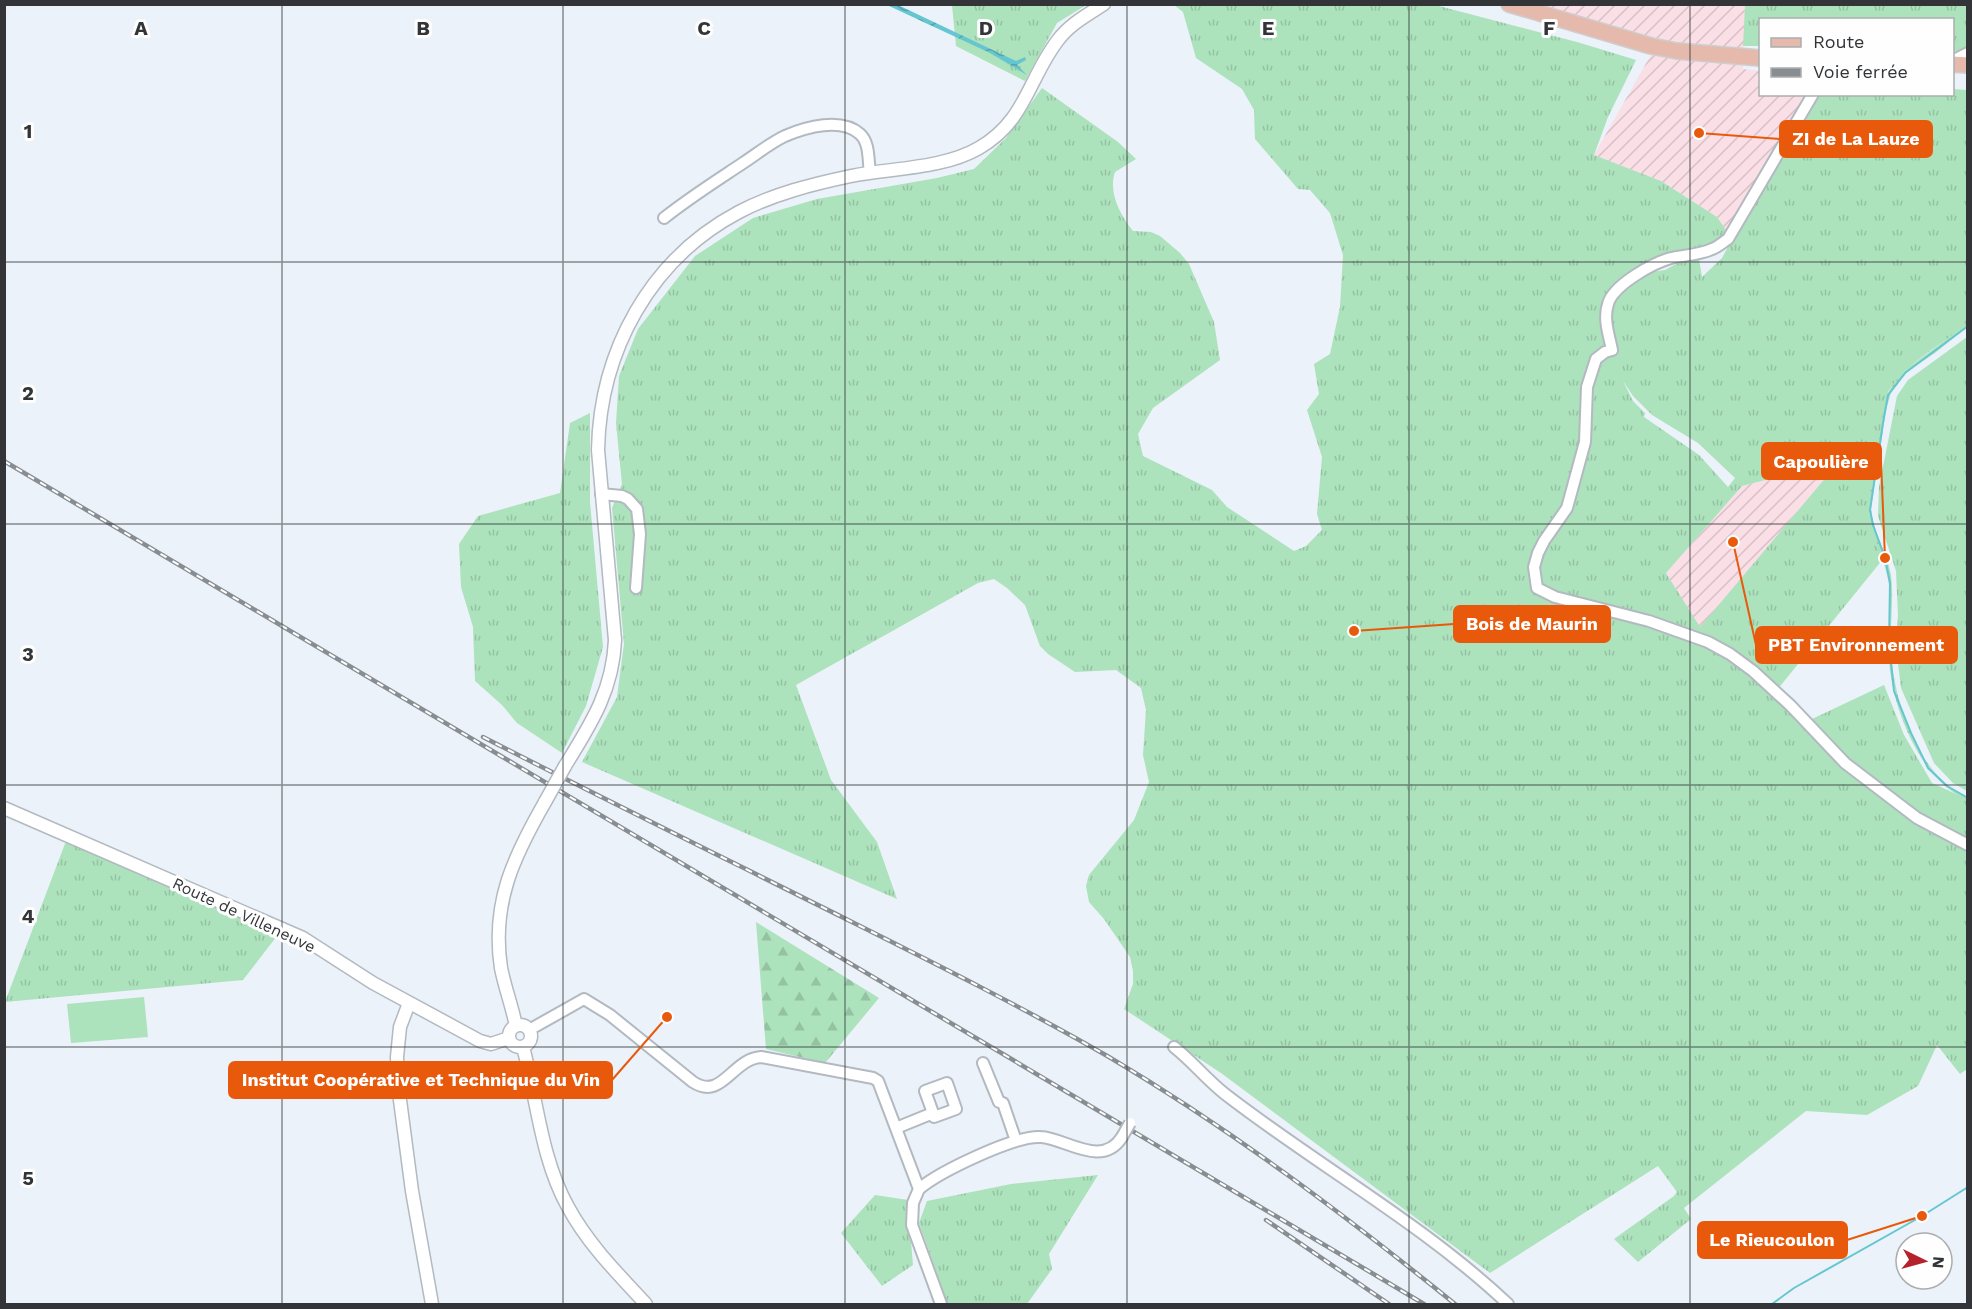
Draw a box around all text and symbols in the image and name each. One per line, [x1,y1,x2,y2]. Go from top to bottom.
text: A [134,16,148,40]
text: B [416,16,430,40]
text: C [697,16,711,40]
text: D [979,16,993,40]
text: E [1262,16,1274,40]
text: F [1543,16,1555,40]
legend [1759,18,1954,96]
text: Route [1813,31,1865,52]
text: Voie ferrée [1813,61,1908,82]
text: 1 [24,119,32,143]
callout: ZI de La Lauze [1780,121,1932,157]
text: ZI de La Lauze [1792,128,1920,149]
text: 2 [22,381,34,405]
callout: Capoulière [1762,443,1881,479]
text: Capoulière [1773,451,1869,472]
callout: Bois de Maurin [1454,606,1610,642]
text: Bois de Maurin [1466,613,1598,634]
callout: PBT Environnement [1756,627,1957,663]
text: PBT Environnement [1768,634,1944,655]
text: 3 [22,642,34,666]
street label: Route de Villeneuve [169,874,319,956]
text: 4 [22,904,35,928]
callout: Institut Coopérative et Technique du Vin [229,1062,612,1098]
text: Institut Coopérative et Technique du Vin [242,1069,600,1090]
text: 5 [22,1166,34,1190]
callout: Le Rieucoulon [1698,1222,1847,1258]
text: Le Rieucoulon [1709,1229,1835,1250]
north arrow [1894,1231,1954,1291]
text: N [1928,1256,1948,1269]

